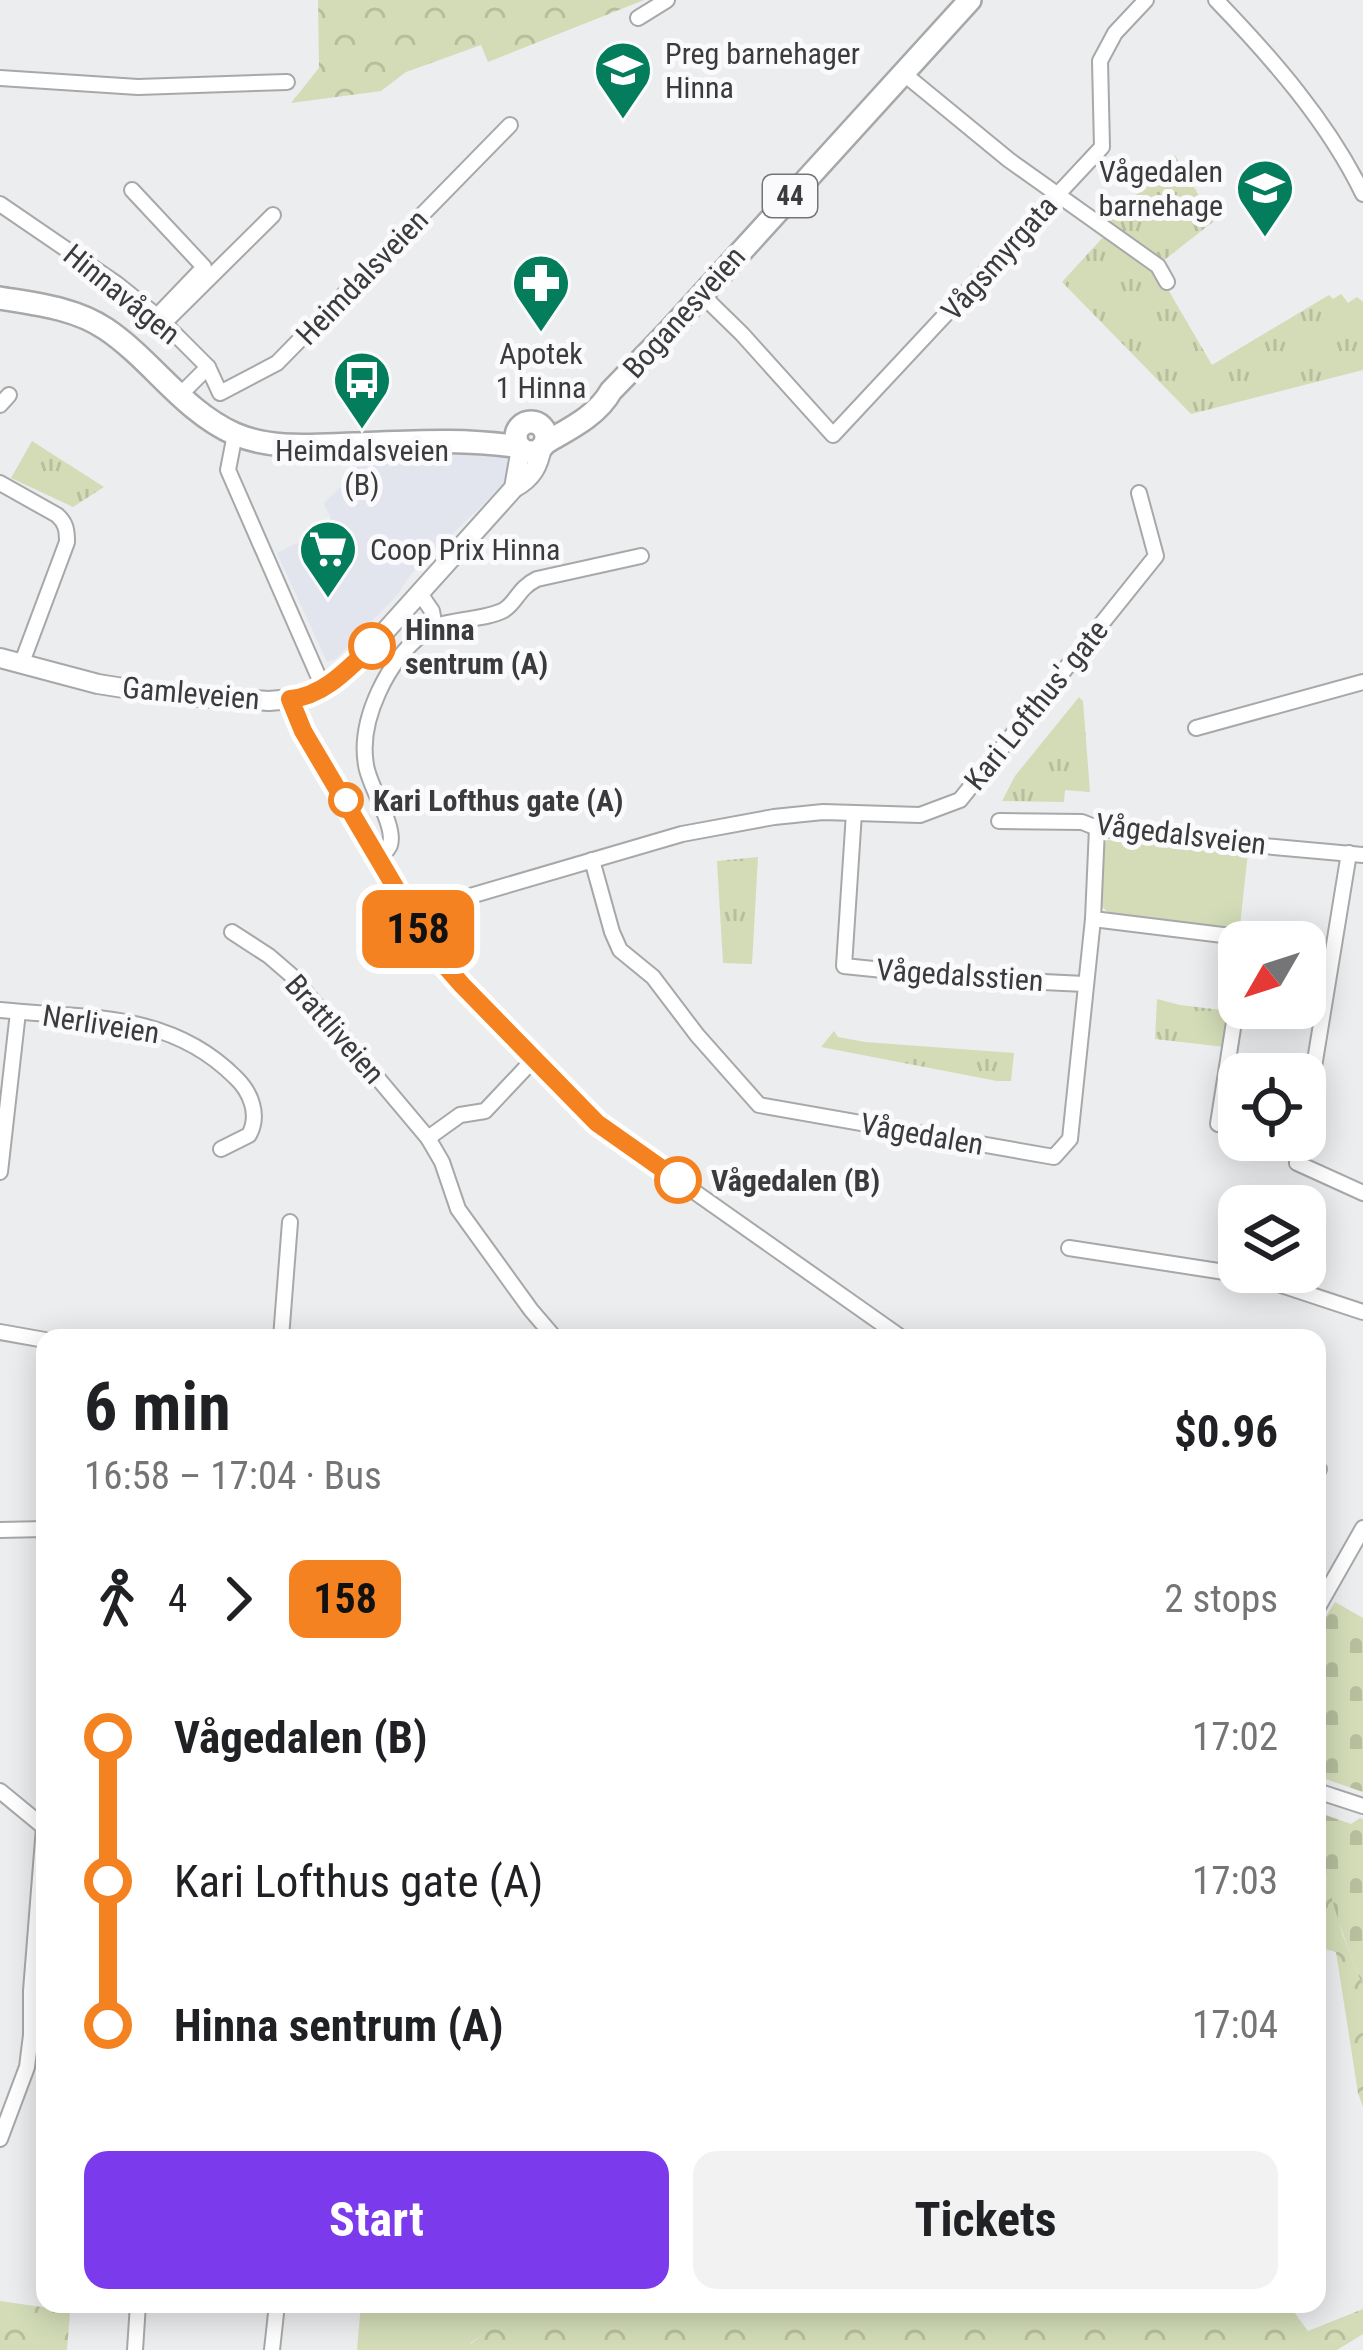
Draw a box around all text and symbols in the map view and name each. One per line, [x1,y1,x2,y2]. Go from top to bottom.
place label: Preg barnehager Hinna [665,36,860,105]
school or university icon: Preg barnehager Hinna [592,39,654,121]
place label: Vågedalen barnehage [1098,154,1223,223]
school or university icon: Vågedalen barnehage [1234,157,1296,239]
road number: 44 [763,175,817,217]
street label: Vågsmyrgata [934,189,1064,327]
street label: Heimdalsveien [289,202,435,352]
street label: Hinnavågen [57,237,187,351]
street label: Boganesveien [616,239,752,385]
pharmacy icon: Apotek 1 Hinna [510,252,572,334]
place label: Apotek 1 Hinna [496,336,586,405]
bus stop icon: Heimdalsveien (B) [331,349,393,431]
place label: Heimdalsveien (B) [275,433,449,502]
supermarket icon: Coop Prix Hinna [297,518,359,600]
place label: Coop Prix Hinna [370,532,560,567]
place label: Hinna sentrum (A) [405,612,548,681]
street label: Kari Lofthus' gate [957,613,1115,797]
marker: Hinna sentrum (A) [350,624,394,668]
street label: Gamleveien [121,670,261,716]
place label: Kari Lofthus gate (A) [373,783,624,818]
marker: Kari Lofthus gate (A) [330,784,362,816]
street label: Vågedalsveien [1094,806,1268,862]
line badge: 158 [349,890,487,968]
text: 158 [386,904,450,953]
north arrow [1218,921,1326,1029]
map controls [1218,921,1326,1293]
street label: Vågedalsstien [875,952,1045,998]
street label: Brattliveien [278,967,392,1091]
street label: Nerliveien [40,998,162,1050]
button: locate [1218,1053,1326,1161]
street label: Vågedalen [858,1106,986,1162]
marker: Vågedalen (B) [656,1158,700,1202]
place label: Vågedalen (B) [711,1163,880,1198]
button: layers [1218,1185,1326,1293]
text: 6 min [84,1369,231,1446]
text: $0.96 [1174,1405,1278,1458]
text: 16:58 – 17:04 · Bus [84,1453,382,1499]
icon: walk [84,1566,150,1632]
icon: forward [205,1566,271,1632]
text: 158 [313,1574,377,1623]
text: 4 [168,1576,187,1622]
text: 2 stops [1164,1576,1278,1622]
text: Vågedalen (B) [174,1711,428,1764]
text: 17:02 [1192,1714,1278,1760]
text: Kari Lofthus gate (A) [174,1855,543,1908]
text: 17:03 [1192,1858,1278,1904]
text: Hinna sentrum (A) [174,1999,504,2052]
text: 17:04 [1192,2002,1278,2048]
button: Start [84,2151,669,2289]
button: Tickets [693,2151,1278,2289]

